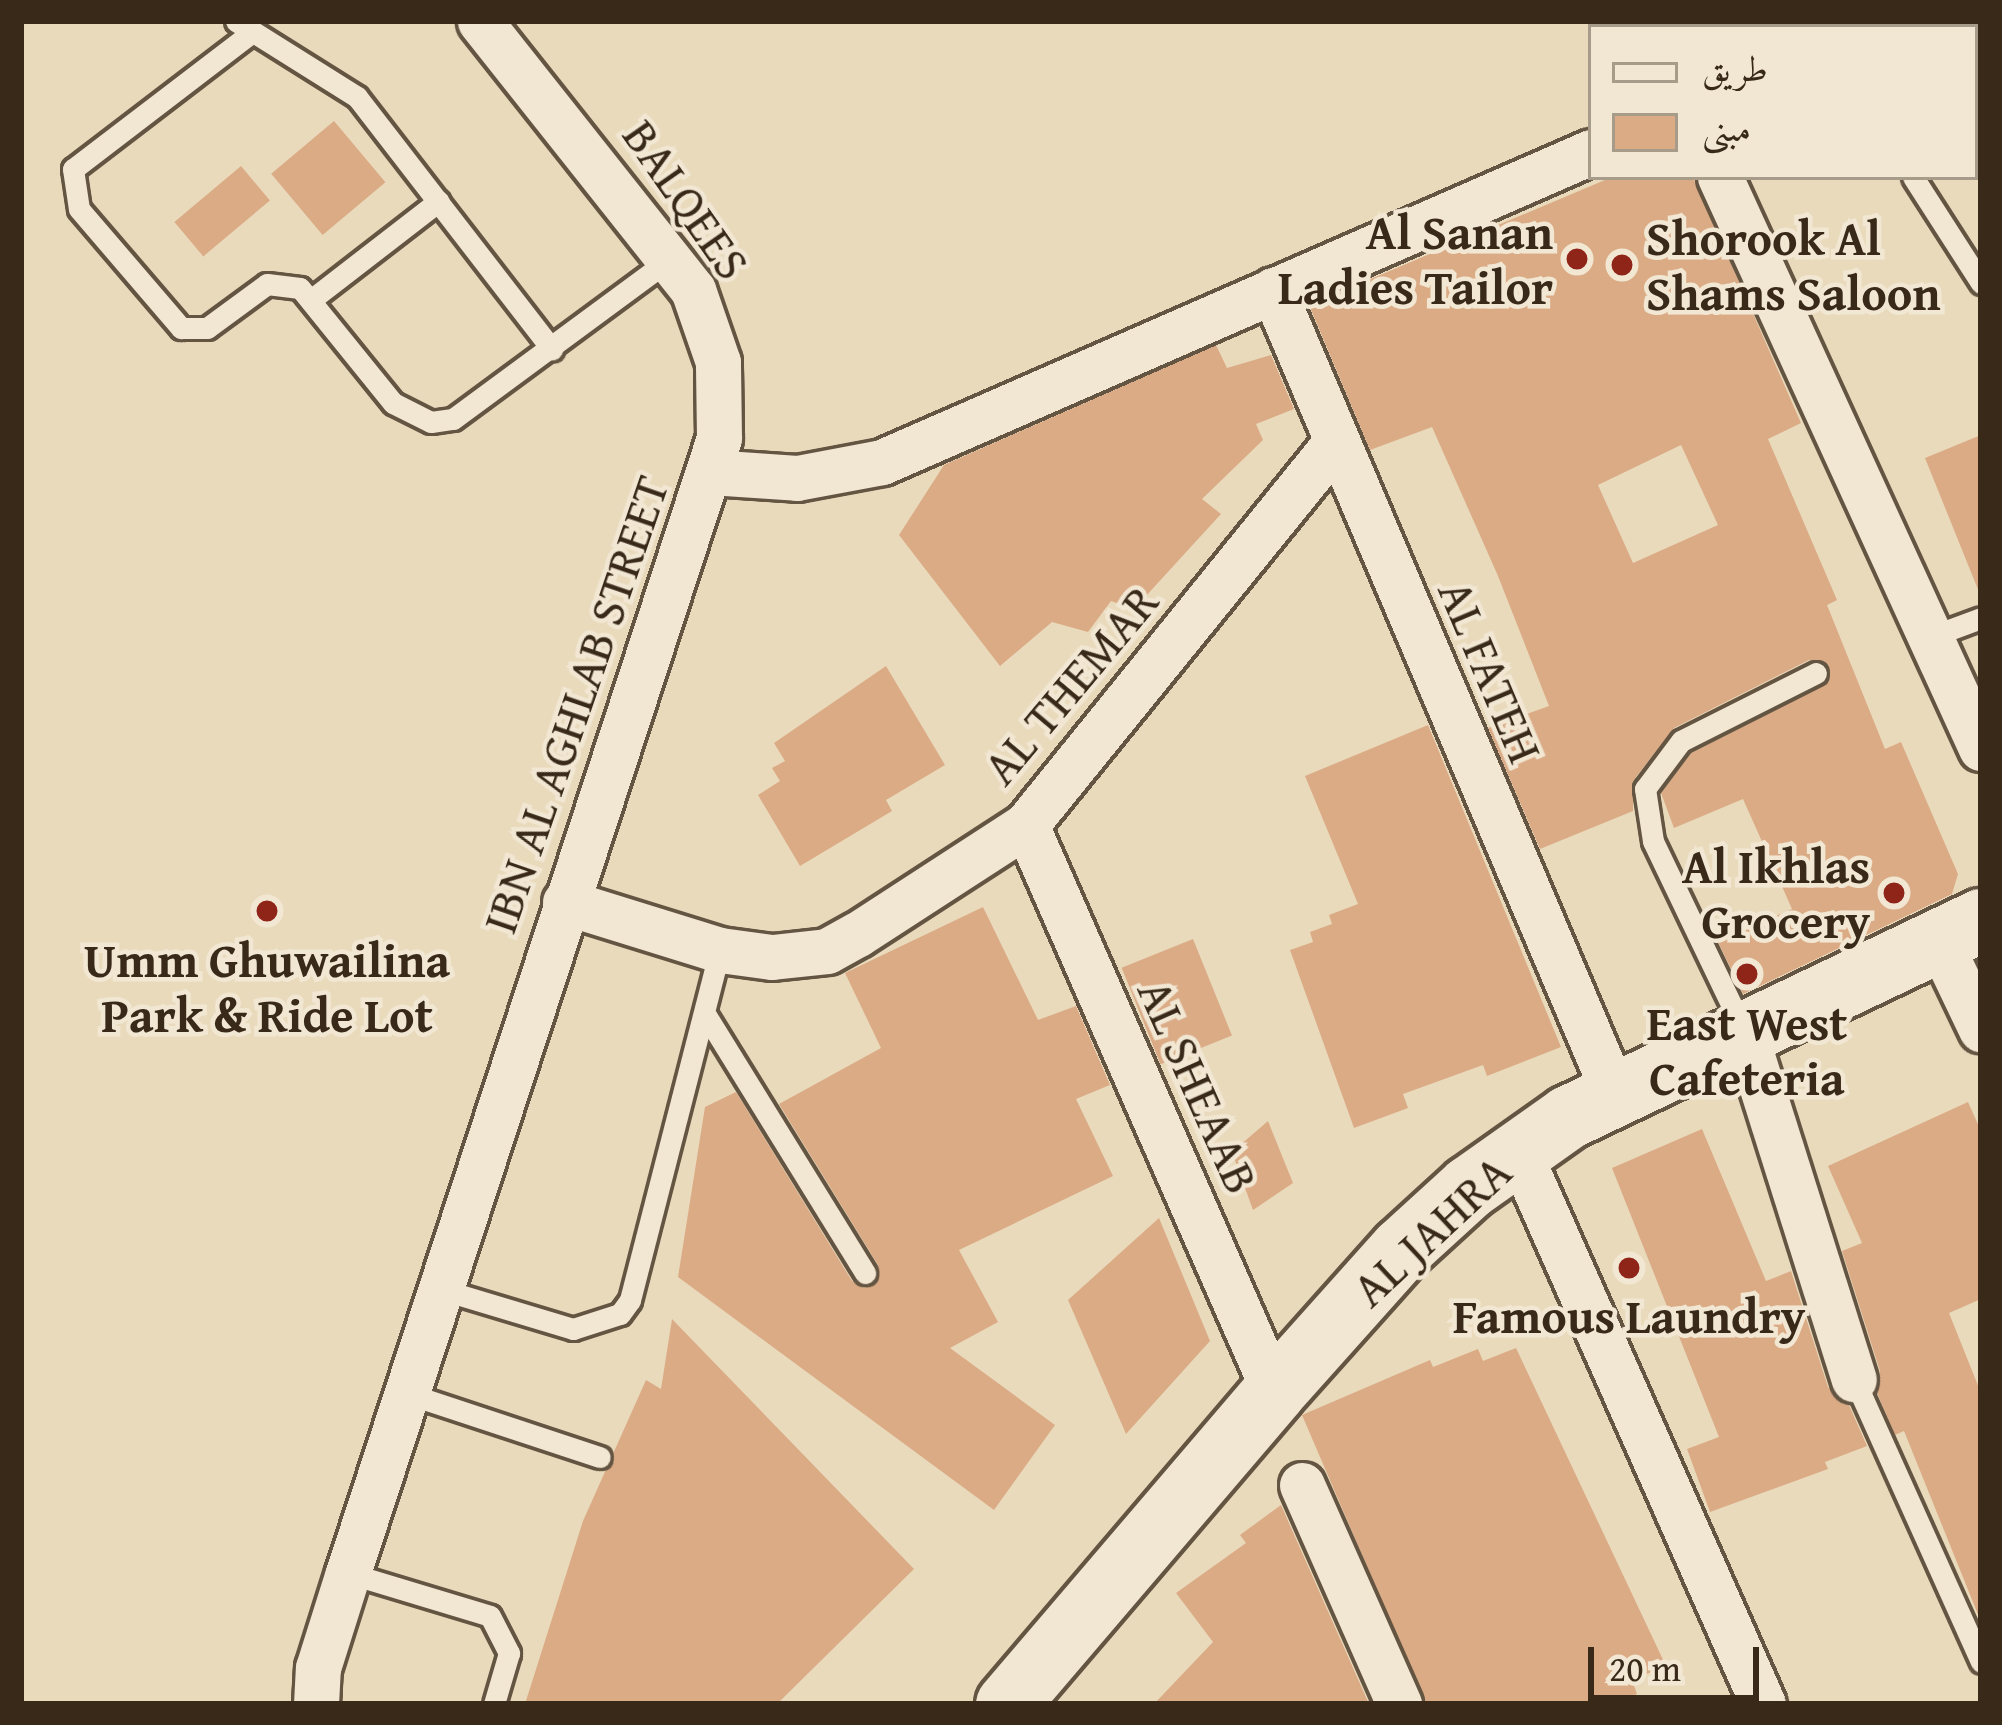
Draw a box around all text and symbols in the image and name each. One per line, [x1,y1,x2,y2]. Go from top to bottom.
legend [1588,24,1978,180]
text: طريق [1702,41,1768,94]
text: مبنى [1702,101,1751,154]
street label: BALQEES [612,108,762,290]
place label: Al Sanan Ladies Tailor [1278,202,1553,315]
place label: Shorook Al Shams Saloon [1646,208,1941,321]
marker: Al Sanan Ladies Tailor [1564,246,1590,272]
marker: Shorook Al Shams Saloon [1609,252,1635,278]
street label: IBN AL AGHLAB STREET [470,468,680,940]
street label: AL FATEH [1427,571,1555,771]
street label: AL THEMAR [970,573,1170,795]
place label: Al Ikhlas Grocery [1682,836,1870,949]
marker: Al Ikhlas Grocery [1881,880,1907,906]
marker: Umm Ghuwailina Park & Ride Lot [254,898,280,924]
place label: Umm Ghuwailina Park & Ride Lot [84,930,450,1043]
marker: East West Cafeteria [1734,961,1760,987]
street label: AL SHEAAB [1126,970,1272,1202]
place label: East West Cafeteria [1647,993,1847,1106]
street label: AL JAHRA [1340,1142,1522,1318]
marker: Famous Laundry [1616,1255,1642,1281]
place label: Famous Laundry [1453,1287,1805,1345]
scale bar [1594,1623,1765,1697]
text: 20 m [1609,1641,1681,1694]

